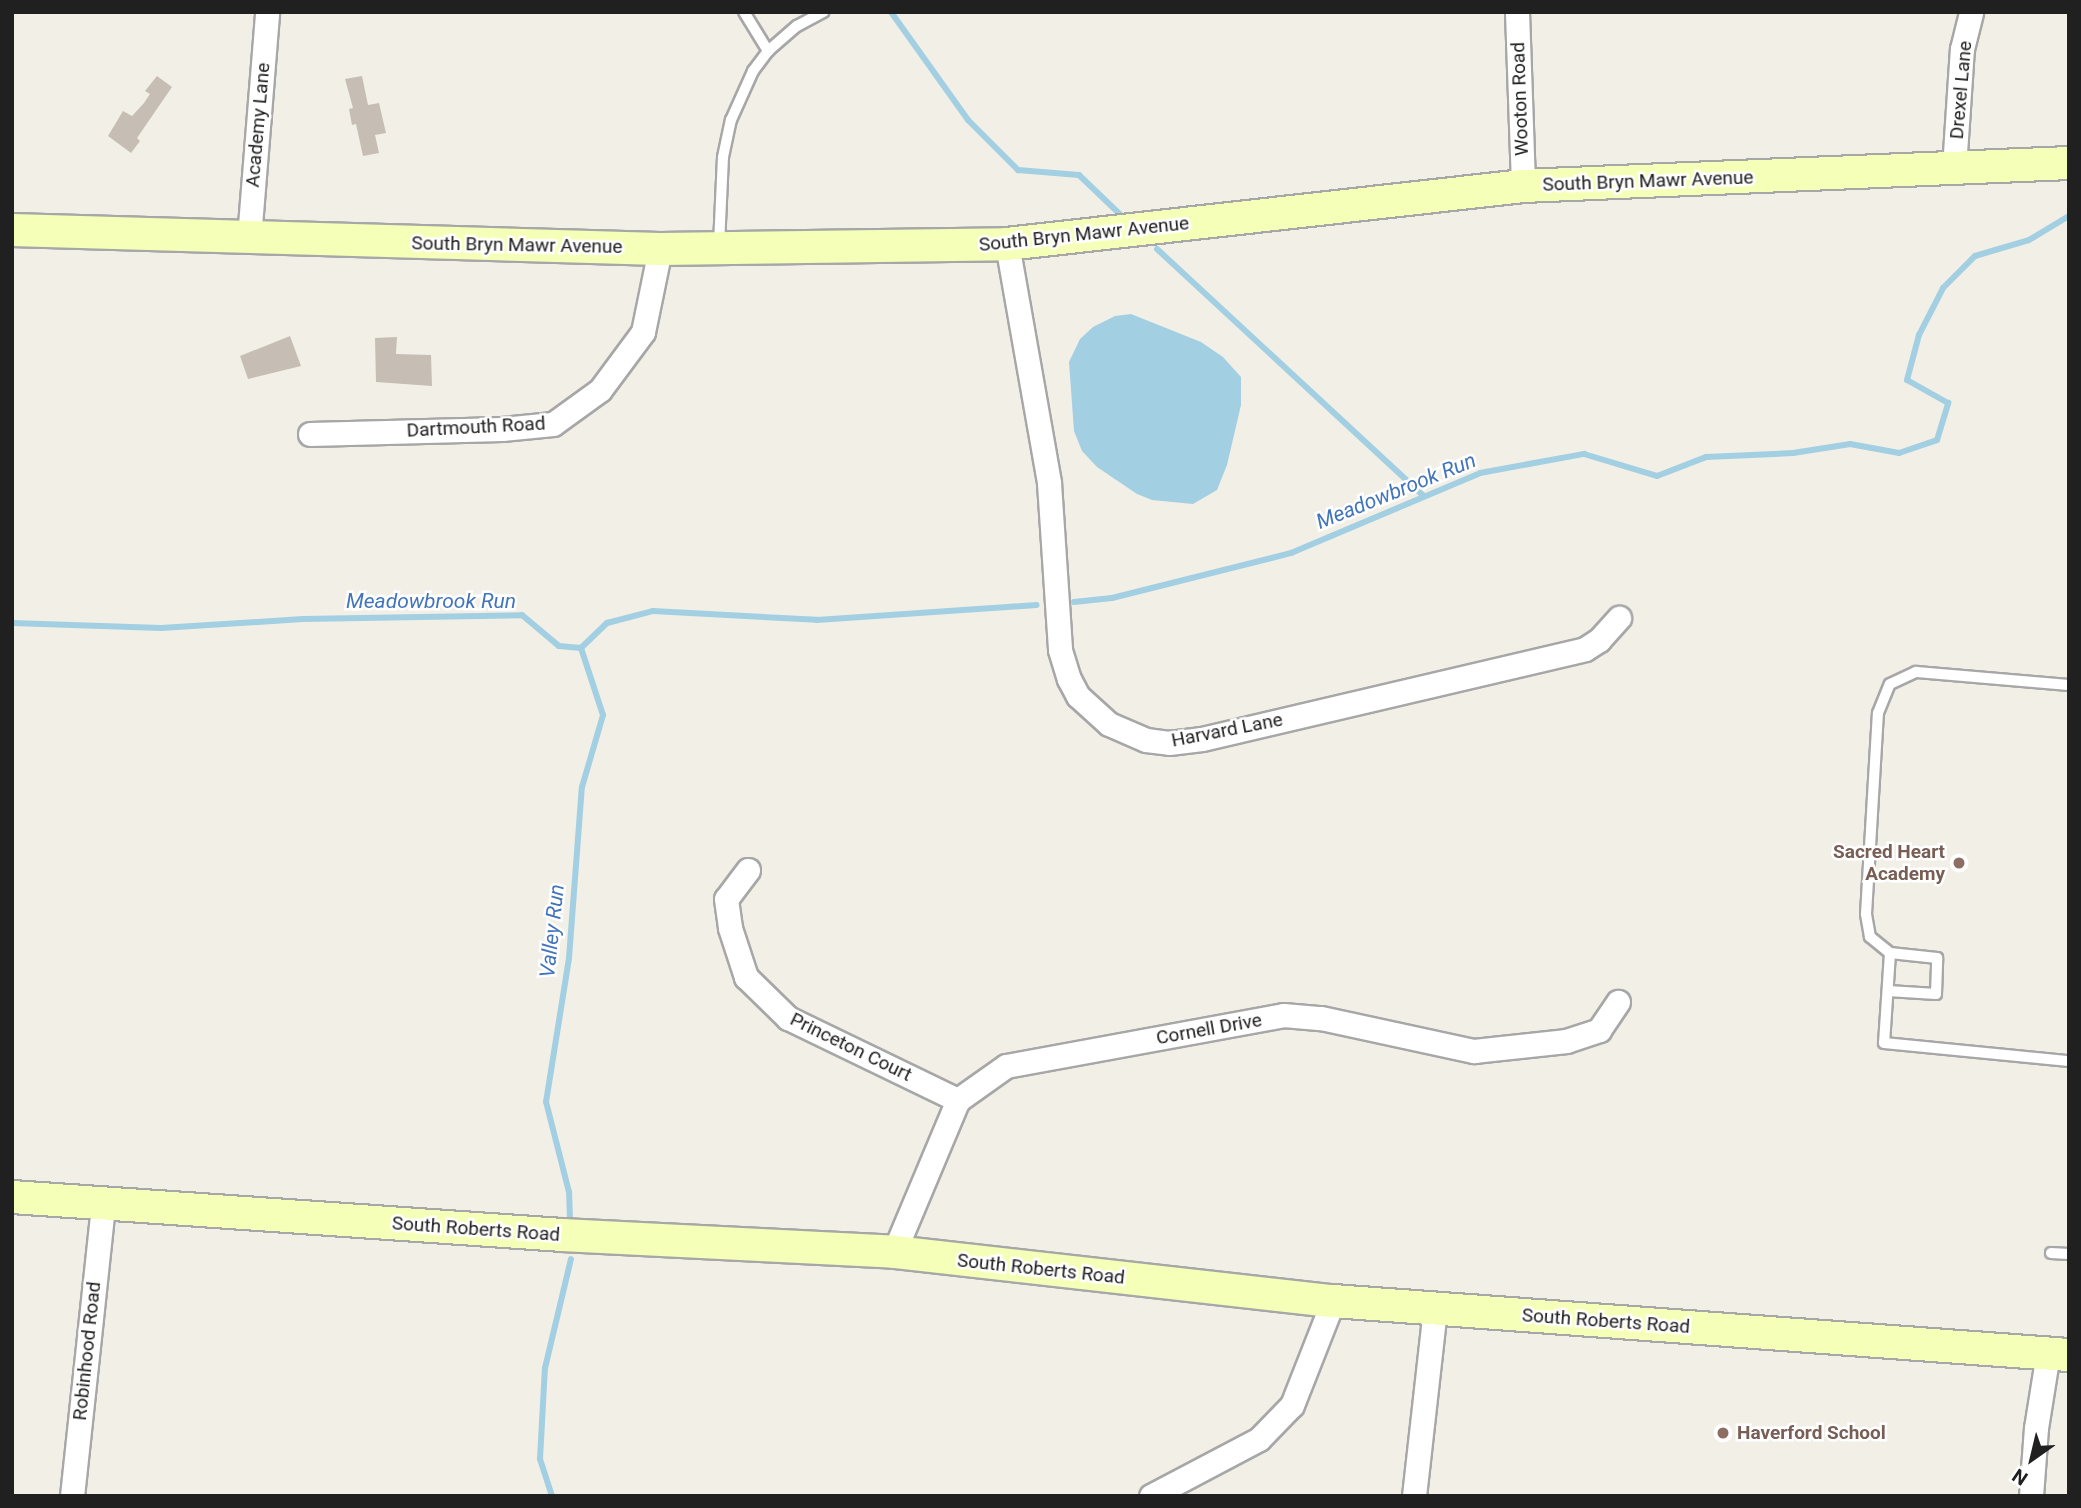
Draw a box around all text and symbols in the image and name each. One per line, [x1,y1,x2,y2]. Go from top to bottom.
street label: Drexel Lane [1945,40,1977,140]
street label: Wooton Road [1507,42,1533,156]
street label: Academy Lane [241,62,275,188]
street label: South Bryn Mawr Avenue [1542,166,1754,196]
street label: South Bryn Mawr Avenue [978,212,1190,256]
street label: South Bryn Mawr Avenue [411,232,623,258]
street label: Dartmouth Road [406,412,546,442]
water label: Meadowbrook Run [1312,447,1480,535]
water label: Meadowbrook Run [346,588,516,614]
street label: Harvard Lane [1170,708,1284,752]
place label: Sacred Heart Academy [1833,841,1945,885]
marker: Sacred Heart Academy [1951,855,1967,871]
water label: Valley Run [535,883,569,979]
street label: Princeton Court [786,1008,916,1086]
street label: Cornell Drive [1154,1008,1264,1050]
street label: South Roberts Road [391,1212,561,1246]
street label: South Roberts Road [956,1249,1126,1289]
street label: Robinhood Road [68,1280,106,1422]
street label: South Roberts Road [1521,1304,1691,1338]
place label: Haverford School [1737,1422,1886,1444]
north arrow [1997,1424,2067,1494]
marker: Haverford School [1715,1425,1731,1441]
text: N [2008,1464,2032,1490]

